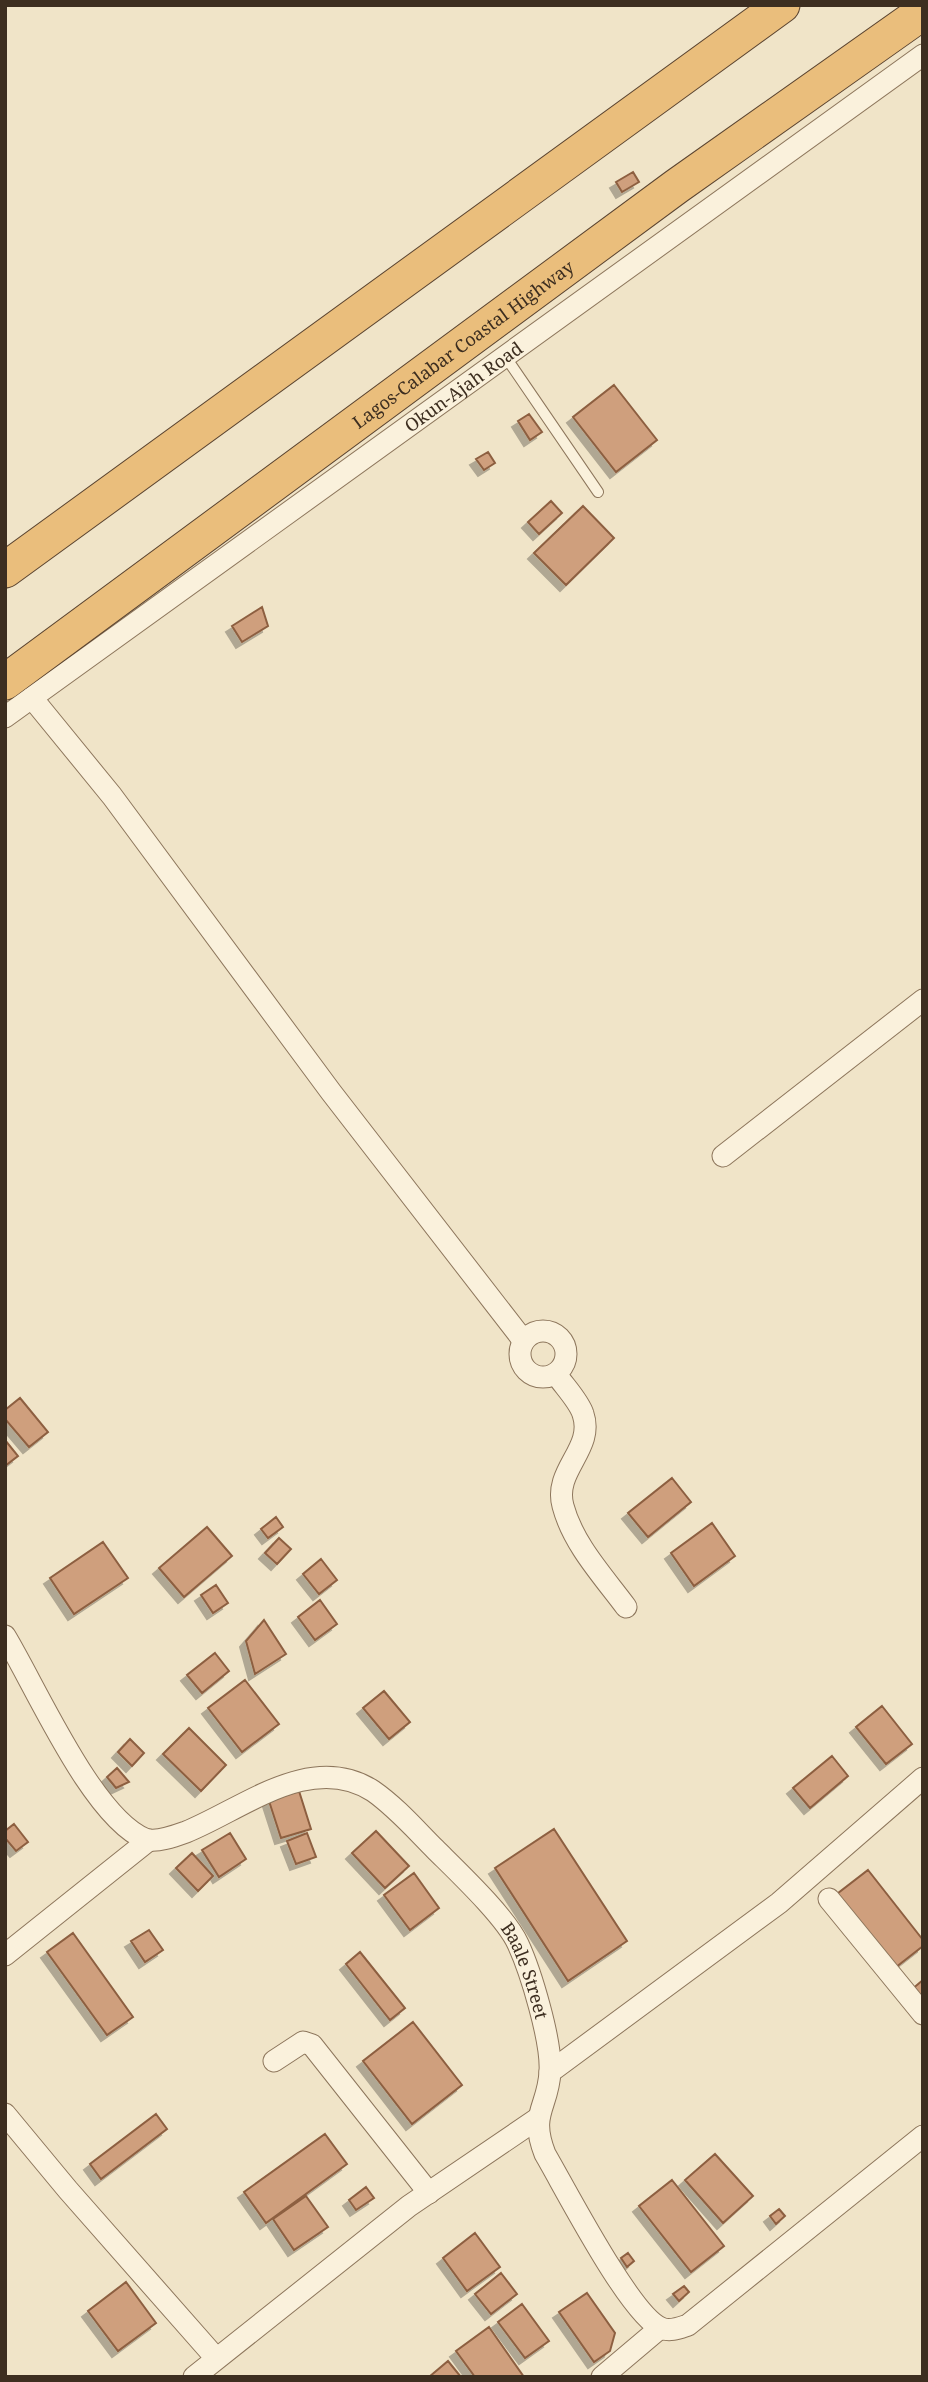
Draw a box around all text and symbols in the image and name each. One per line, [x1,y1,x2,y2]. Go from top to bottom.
street label: Lagos-Calabar Coastal Highway [347,254,579,434]
street label: Okun-Ajah Road [399,336,527,437]
street label: Baale Street [496,1917,554,2021]

